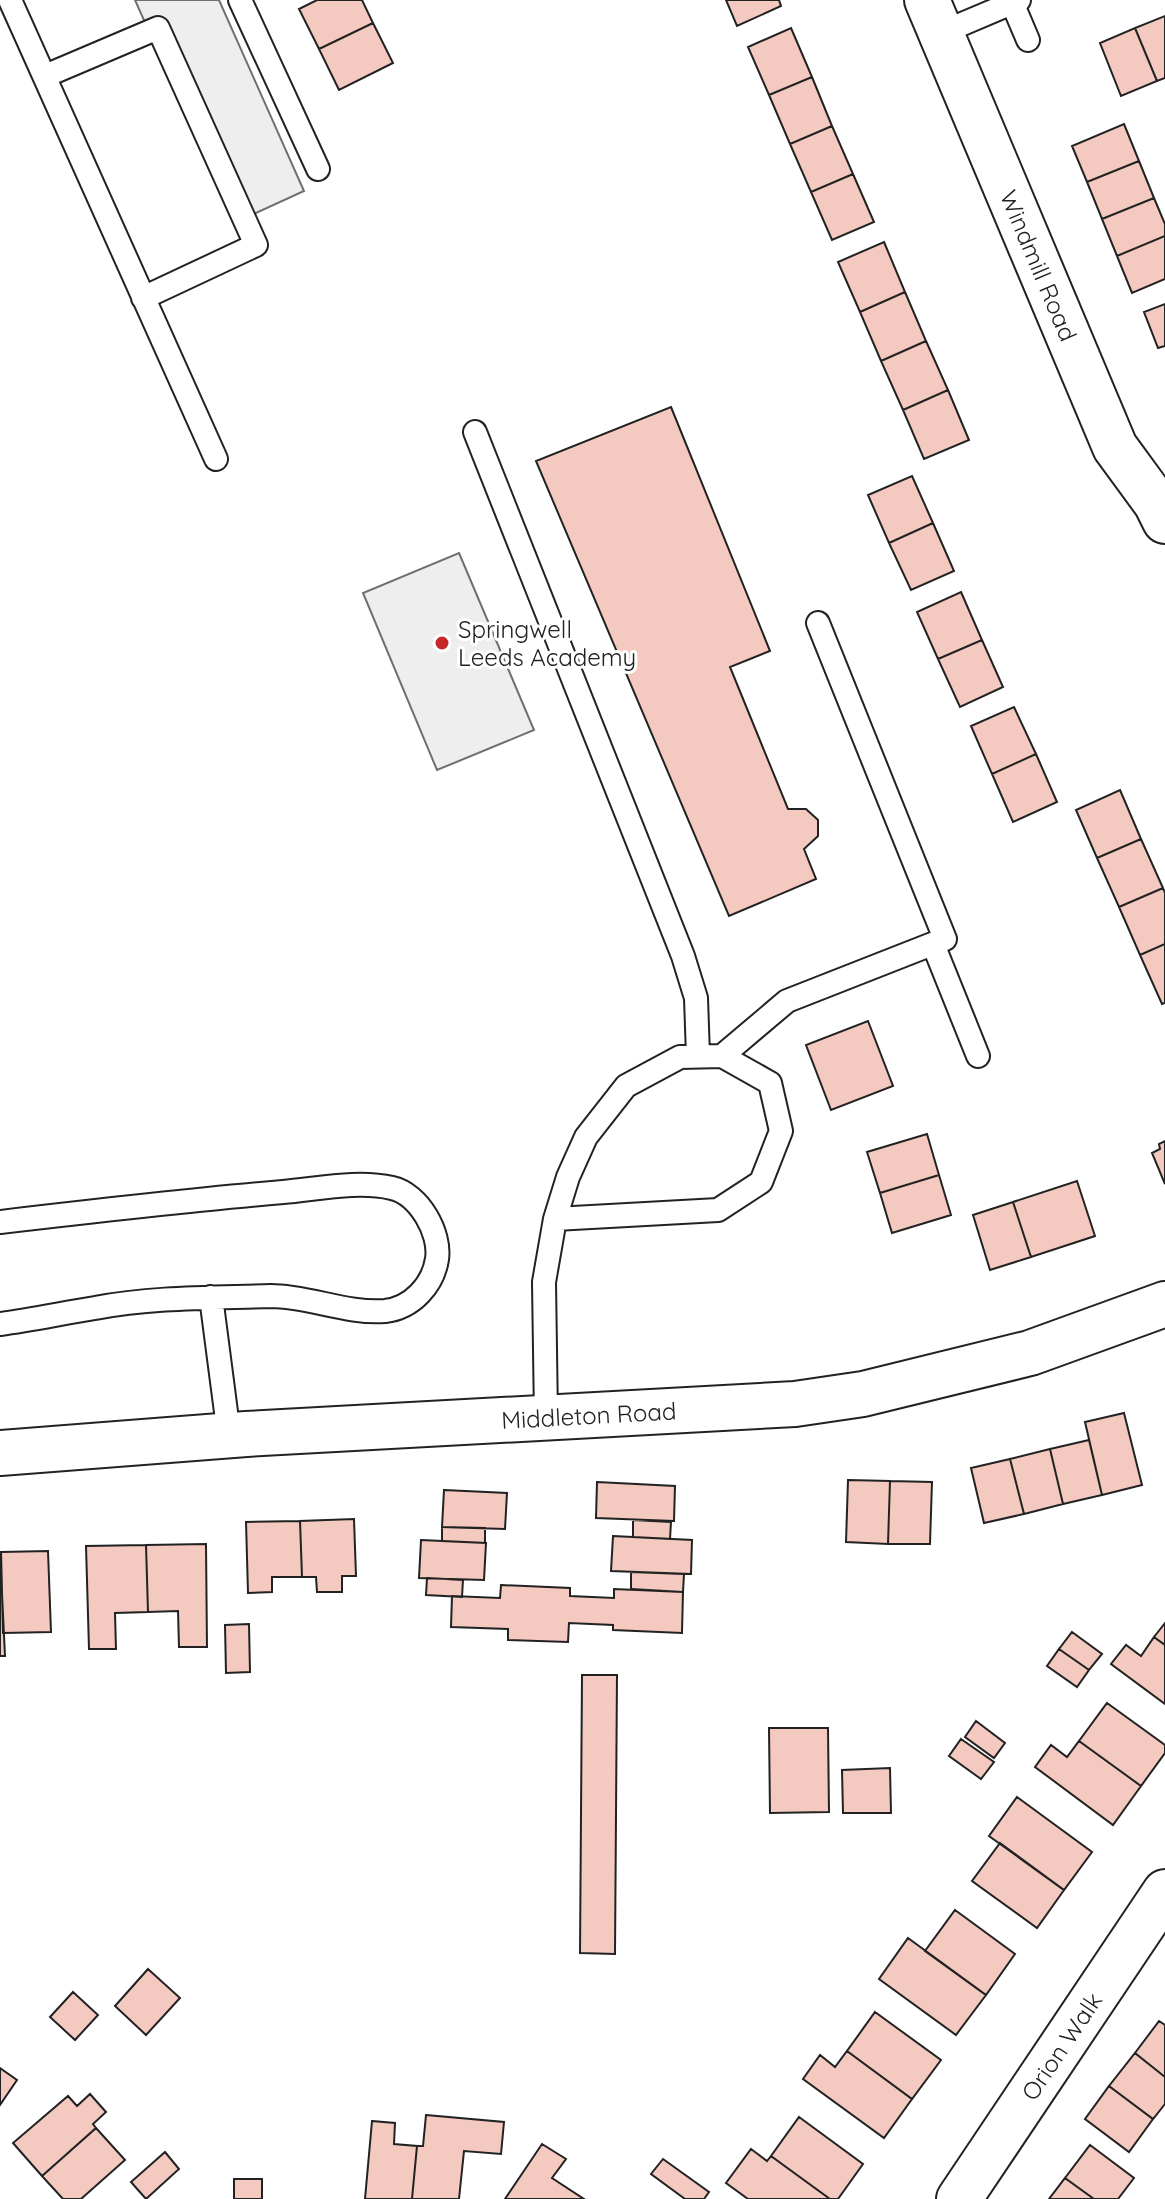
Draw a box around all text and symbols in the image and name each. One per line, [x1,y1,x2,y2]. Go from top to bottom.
street label: Windmill Road [994,185,1084,345]
place label: Springwell Leeds Academy [458,614,636,672]
marker: Springwell Leeds Academy [433,634,451,652]
street label: Middleton Road [500,1396,677,1435]
street label: Orion Walk [1015,1987,1108,2106]

